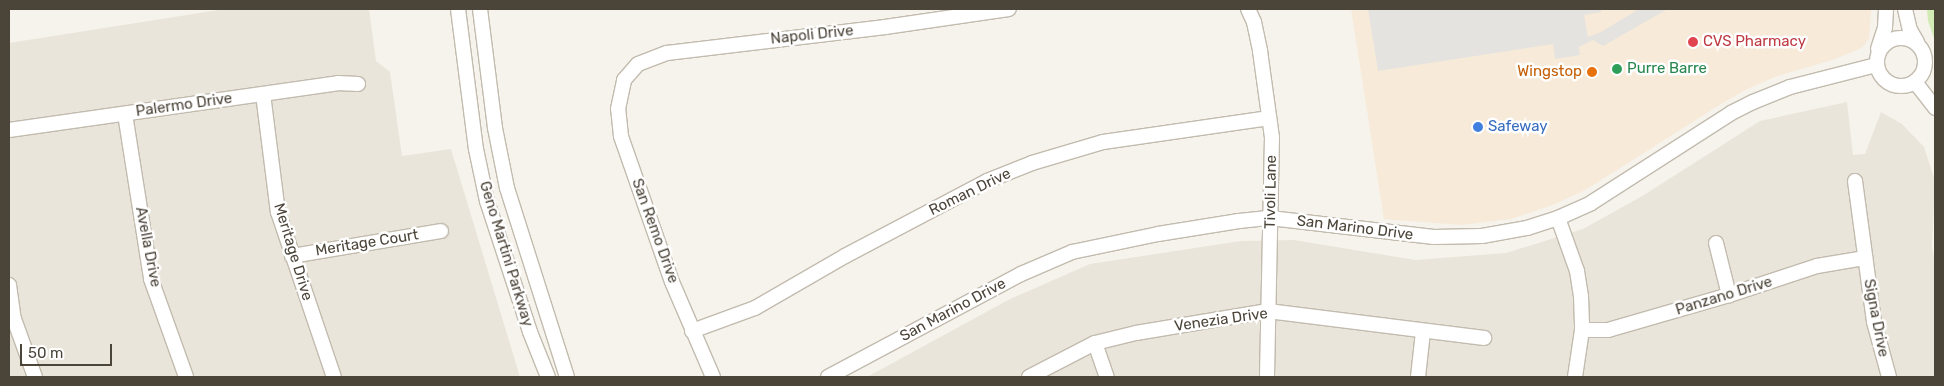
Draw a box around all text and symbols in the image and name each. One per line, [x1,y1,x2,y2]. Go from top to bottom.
street label: Napoli Drive [770,22,854,48]
place label: CVS Pharmacy [1703,33,1806,51]
marker: CVS Pharmacy [1687,36,1699,48]
place label: Purre Barre [1627,60,1707,78]
place label: Wingstop [1517,63,1582,81]
marker: Purre Barre [1611,63,1623,75]
marker: Wingstop [1586,66,1598,78]
street label: Palermo Drive [135,89,233,121]
place label: Safeway [1488,118,1548,136]
marker: Safeway [1472,121,1484,133]
street label: Tivoli Lane [1261,155,1281,229]
street label: Roman Drive [926,164,1014,220]
street label: San Remo Drive [628,176,682,286]
street label: Geno Martini Parkway [475,179,537,329]
street label: Meritage Drive [270,201,316,303]
street label: Avella Drive [131,205,165,289]
street label: San Marino Drive [1296,212,1414,244]
street label: Meritage Court [314,226,420,260]
street label: Panzano Drive [1673,273,1775,319]
street label: San Marino Drive [897,275,1009,345]
street label: Signa Drive [1860,277,1892,359]
street label: Venezia Drive [1173,305,1269,335]
scale bar [22,334,115,366]
text: 50 m [28,344,63,362]

